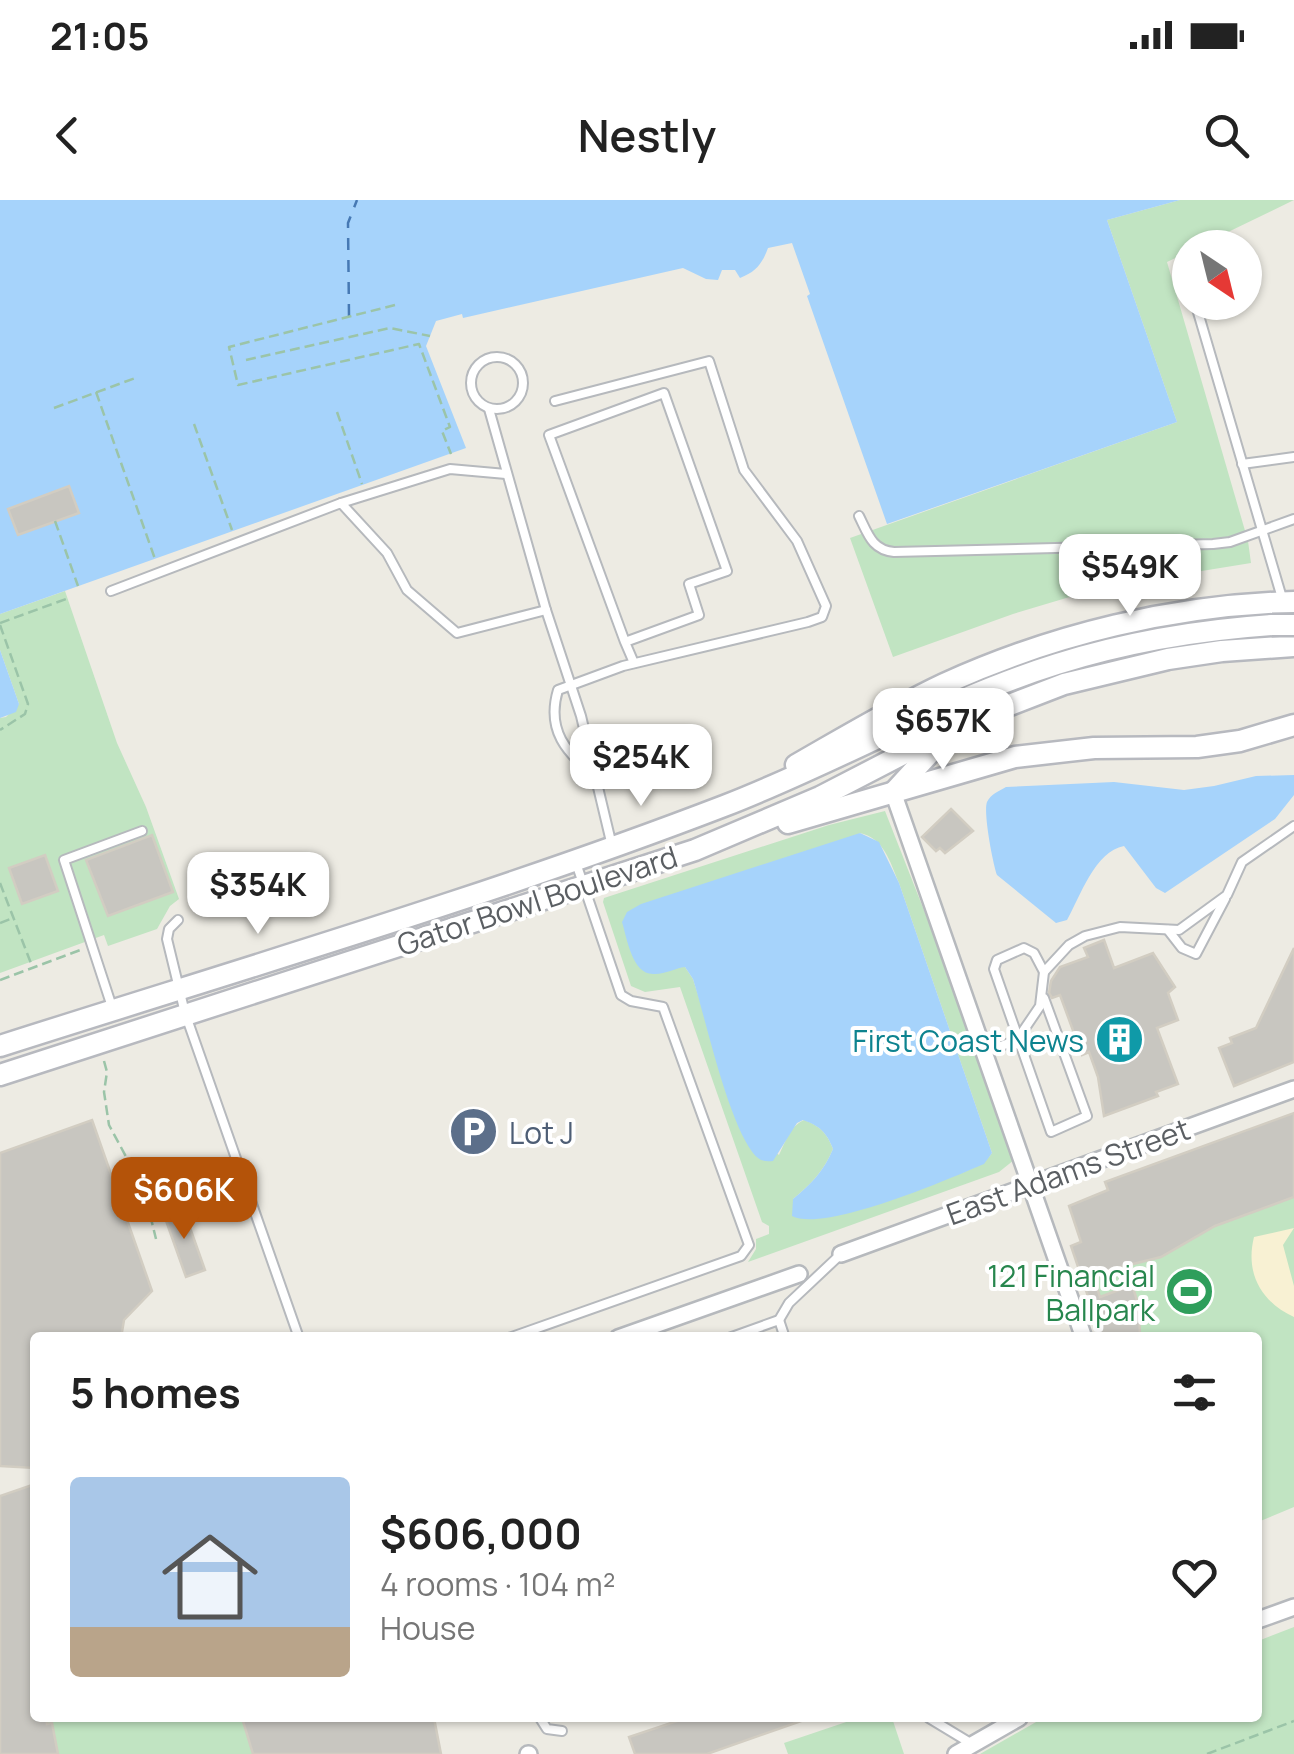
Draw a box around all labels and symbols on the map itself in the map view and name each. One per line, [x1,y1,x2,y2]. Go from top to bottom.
north arrow [1172,230,1262,320]
pin: $549K [1060,534,1200,619]
pin: $657K [873,688,1013,773]
pin: $254K [571,724,711,809]
street label: Gator Bowl Boulevard [392,835,682,965]
pin: $354K [188,852,328,937]
building icon: First Coast News [1093,1014,1145,1066]
place label: First Coast News [853,1020,1084,1061]
parking icon: Lot J [448,1106,500,1158]
street label: East Adams Street [941,1108,1195,1234]
place label: Lot J [509,1112,574,1153]
pin: $606K [114,1157,254,1242]
place label: 121 Financial Ballpark [987,1255,1156,1330]
sports icon: 121 Financial Ballpark [1164,1266,1216,1318]

